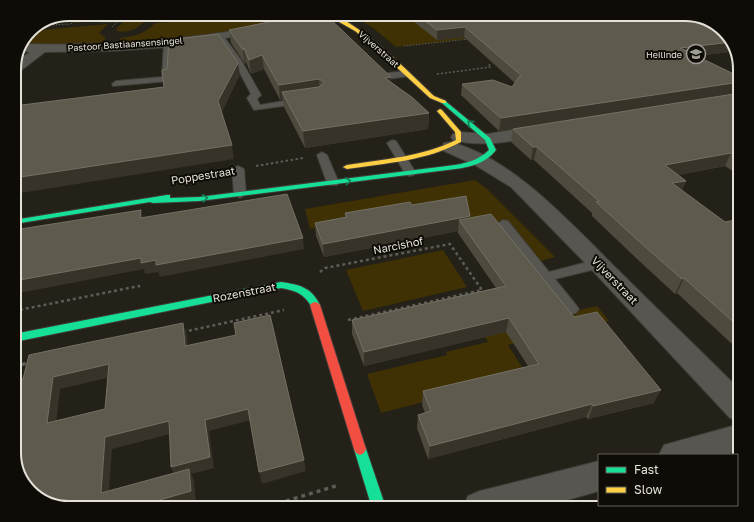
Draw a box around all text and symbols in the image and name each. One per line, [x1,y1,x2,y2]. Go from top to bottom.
street label: Vijverstraat [357,28,402,70]
street label: Pastoor Bastiaansensingel [67,34,183,54]
school or university icon: Heilinde [685,43,707,65]
place label: Heilinde [646,49,682,60]
one-way arrow [467,120,474,127]
street label: Poppestraat [170,164,236,186]
one-way arrow [345,176,351,185]
one-way arrow [202,194,208,203]
street label: Narcishof [372,234,424,256]
street label: Vijverstraat [589,254,641,306]
street label: Rozenstraat [211,280,277,304]
legend [598,454,738,506]
text: Fast [634,462,659,477]
text: Slow [634,482,662,497]

